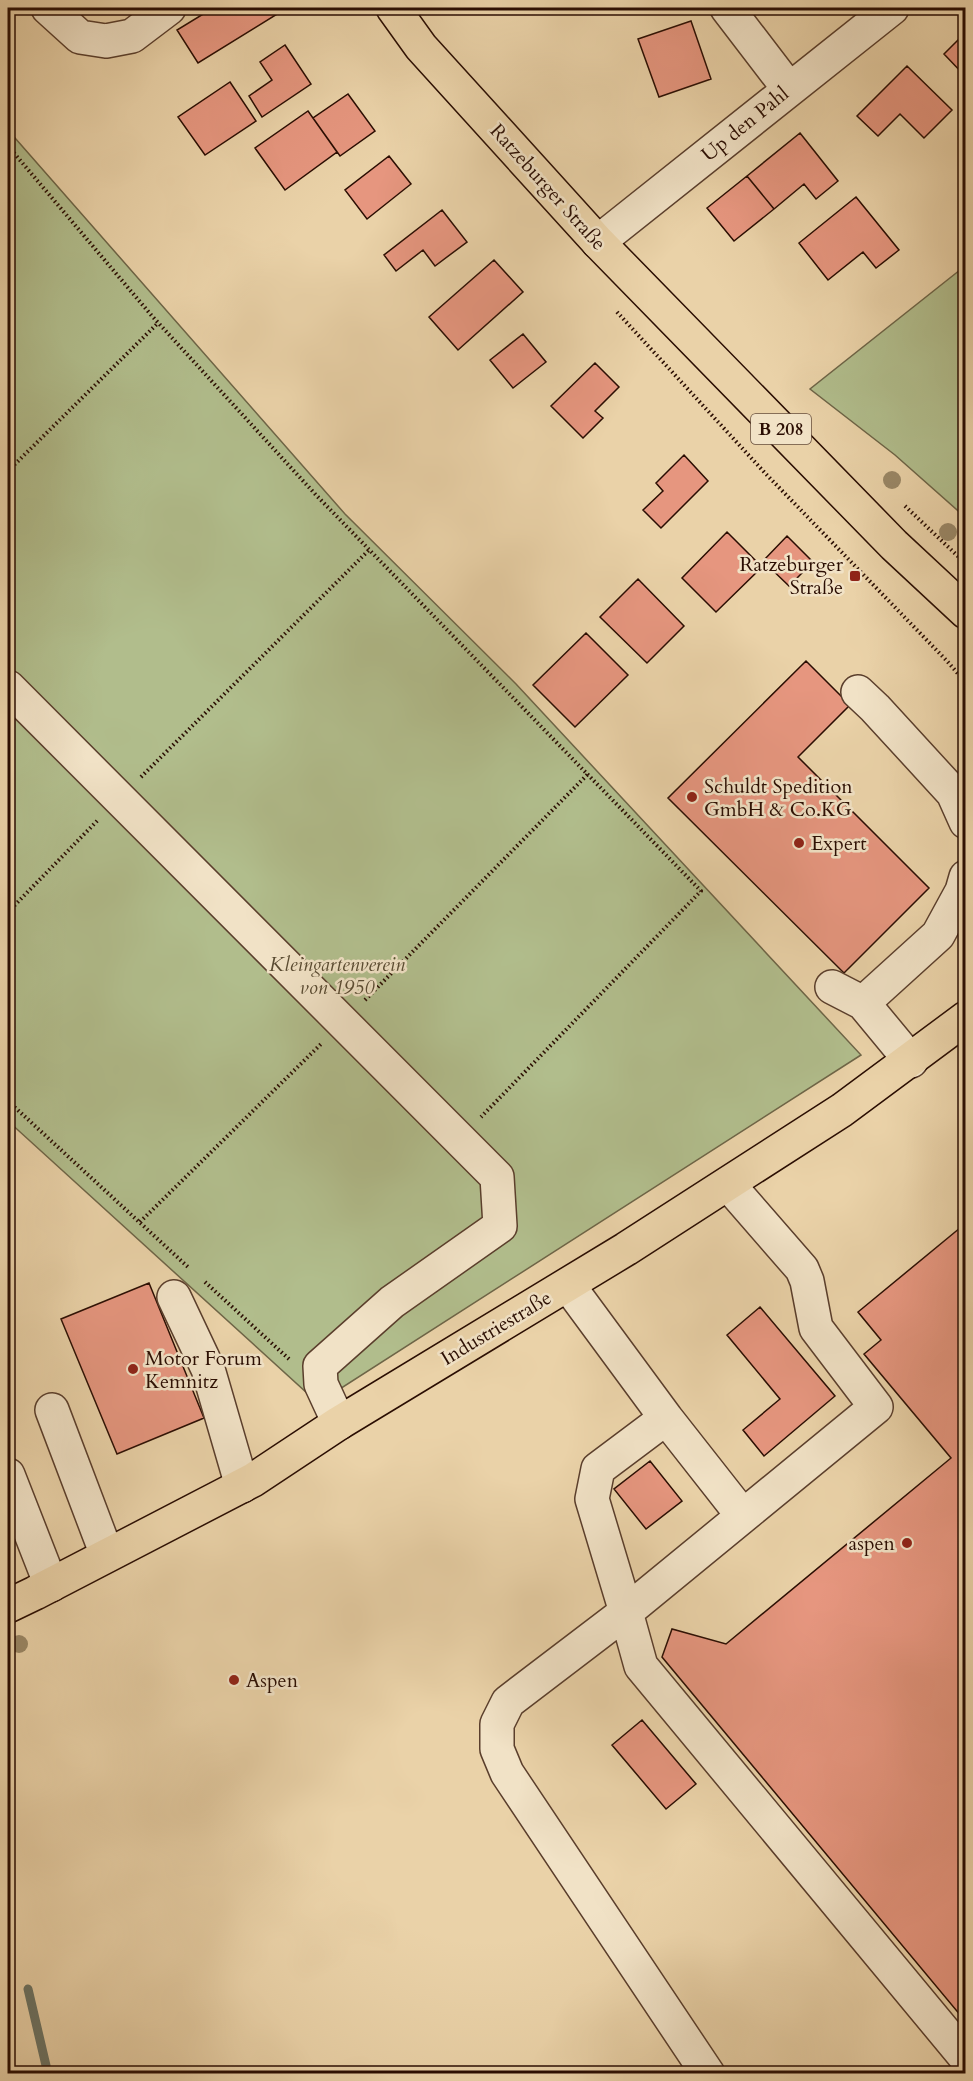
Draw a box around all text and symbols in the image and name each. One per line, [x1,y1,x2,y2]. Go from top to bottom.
street label: Up den Pahl [696,80,794,168]
street label: Ratzeburger Straße [484,118,612,256]
road number: B 208 [751,414,811,444]
place label: Ratzeburger Straße [740,551,844,601]
marker: Ratzeburger Straße [848,569,862,583]
place label: Schuldt Spedition GmbH & Co.KG [704,773,853,823]
marker: Schuldt Spedition GmbH & Co.KG [685,790,699,804]
place label: Expert [811,830,867,857]
marker: Expert [792,836,806,850]
park label: Kleingartenverein von 1950 [269,951,405,1001]
street label: Industriestraße [436,1284,556,1372]
place label: Motor Forum Kemnitz [145,1345,262,1395]
marker: Motor Forum Kemnitz [126,1362,140,1376]
place label: aspen [849,1530,896,1557]
marker: aspen [900,1536,914,1550]
place label: Aspen [246,1667,299,1694]
marker: Aspen [227,1673,241,1687]

